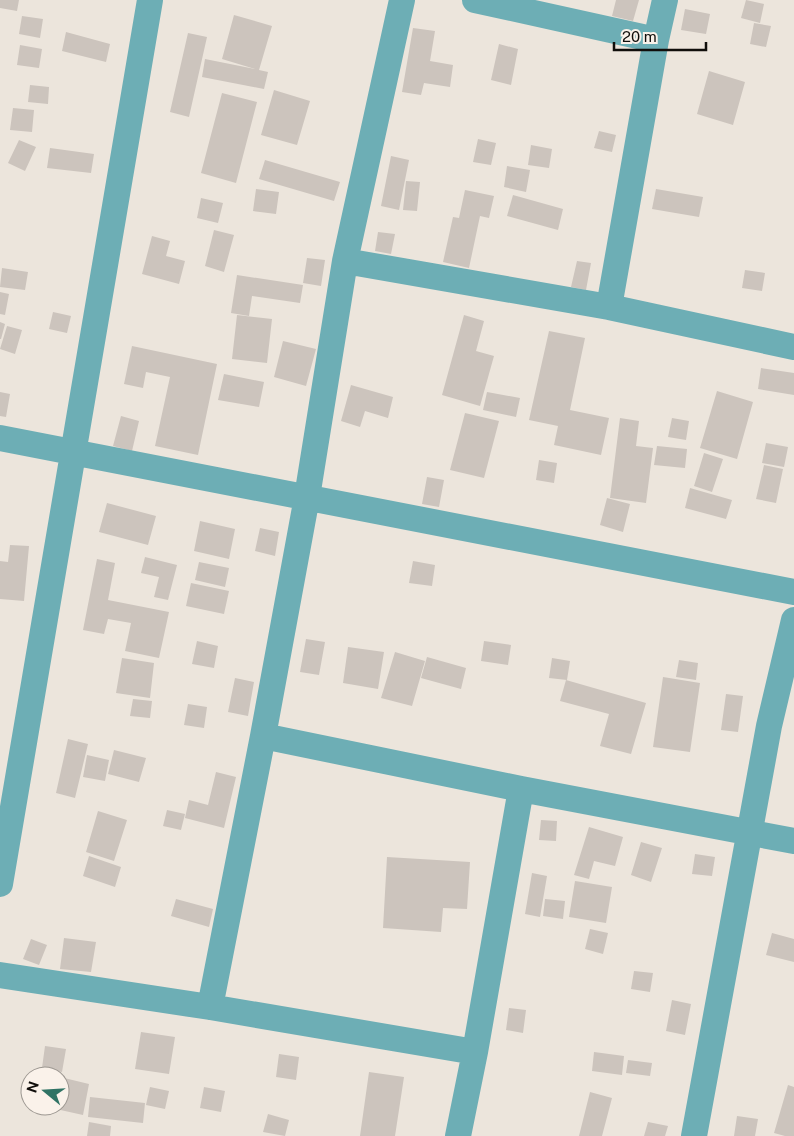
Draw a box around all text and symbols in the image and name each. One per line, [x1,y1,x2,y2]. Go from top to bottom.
scale bar [614,20,706,52]
text: 20 m [622,28,657,45]
north arrow [20,1066,70,1116]
text: N [23,1079,42,1095]

